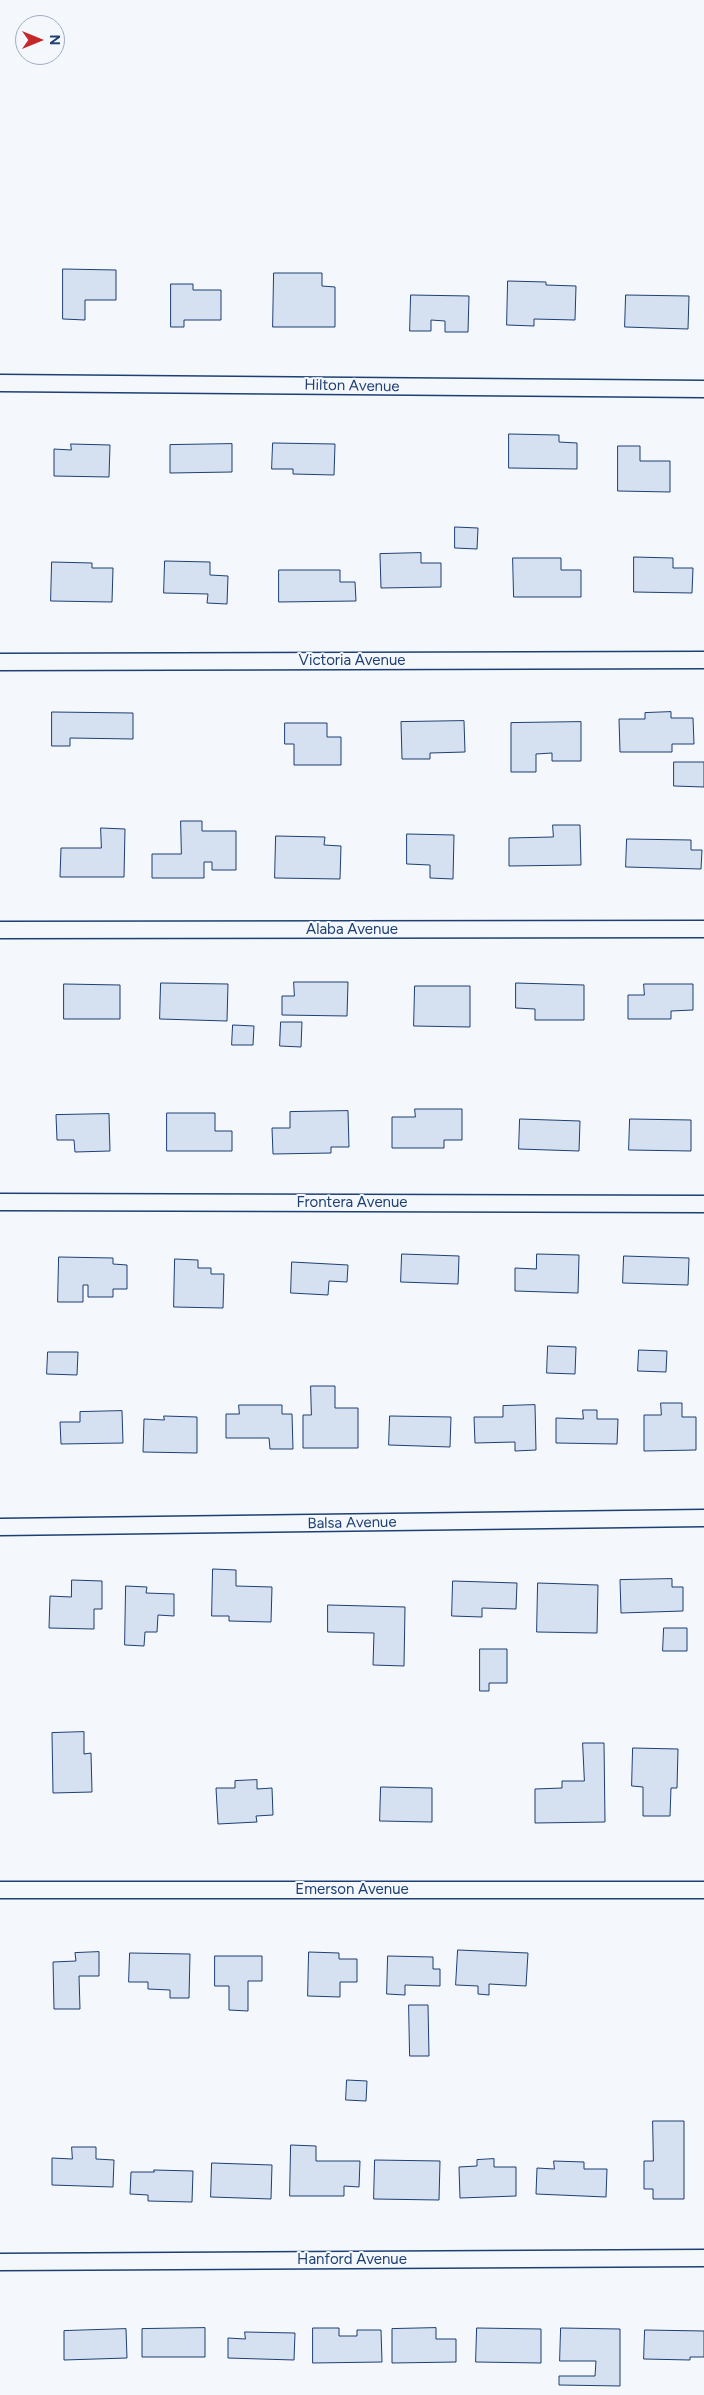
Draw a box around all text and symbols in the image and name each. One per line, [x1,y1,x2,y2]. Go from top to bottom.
north arrow [15,15,65,65]
text: N [46,35,63,45]
street label: Hilton Avenue [304,376,400,396]
street label: Victoria Avenue [299,652,405,670]
street label: Alaba Avenue [306,921,398,939]
street label: Frontera Avenue [296,1194,408,1212]
street label: Balsa Avenue [307,1513,397,1533]
street label: Emerson Avenue [295,1881,409,1899]
street label: Hanford Avenue [297,2251,407,2269]

